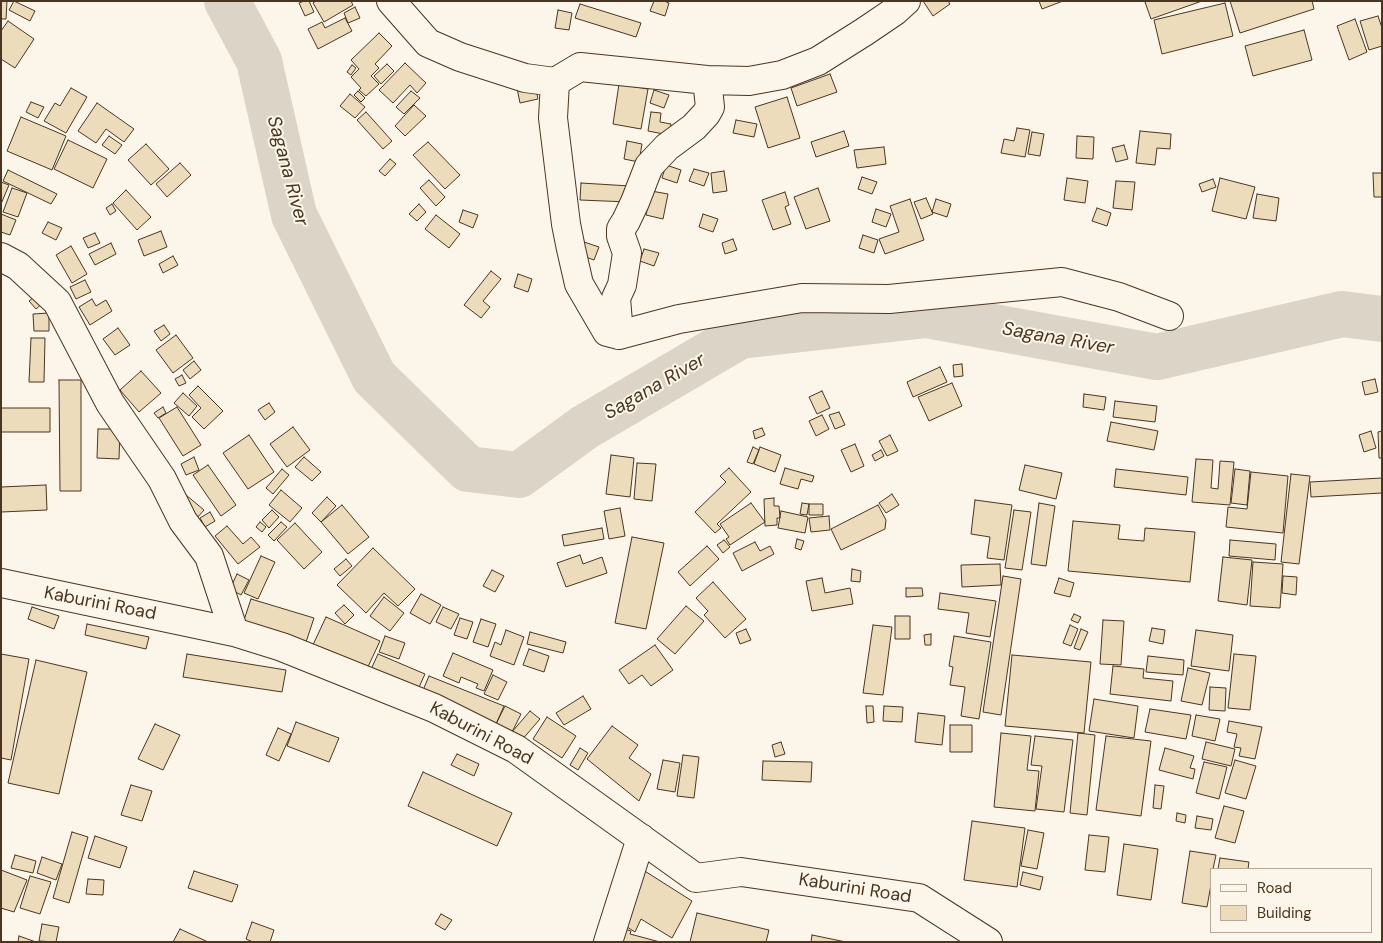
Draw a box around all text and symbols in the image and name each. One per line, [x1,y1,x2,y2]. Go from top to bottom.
water label: Sagana River [261,113,313,229]
water label: Sagana River [1000,318,1116,360]
water label: Sagana River [600,349,710,425]
street label: Kaburini Road [42,583,158,625]
street label: Kaburini Road [426,698,536,770]
legend [1210,868,1373,933]
street label: Kaburini Road [797,869,913,909]
text: Road [1257,878,1292,898]
text: Building [1257,903,1312,923]

